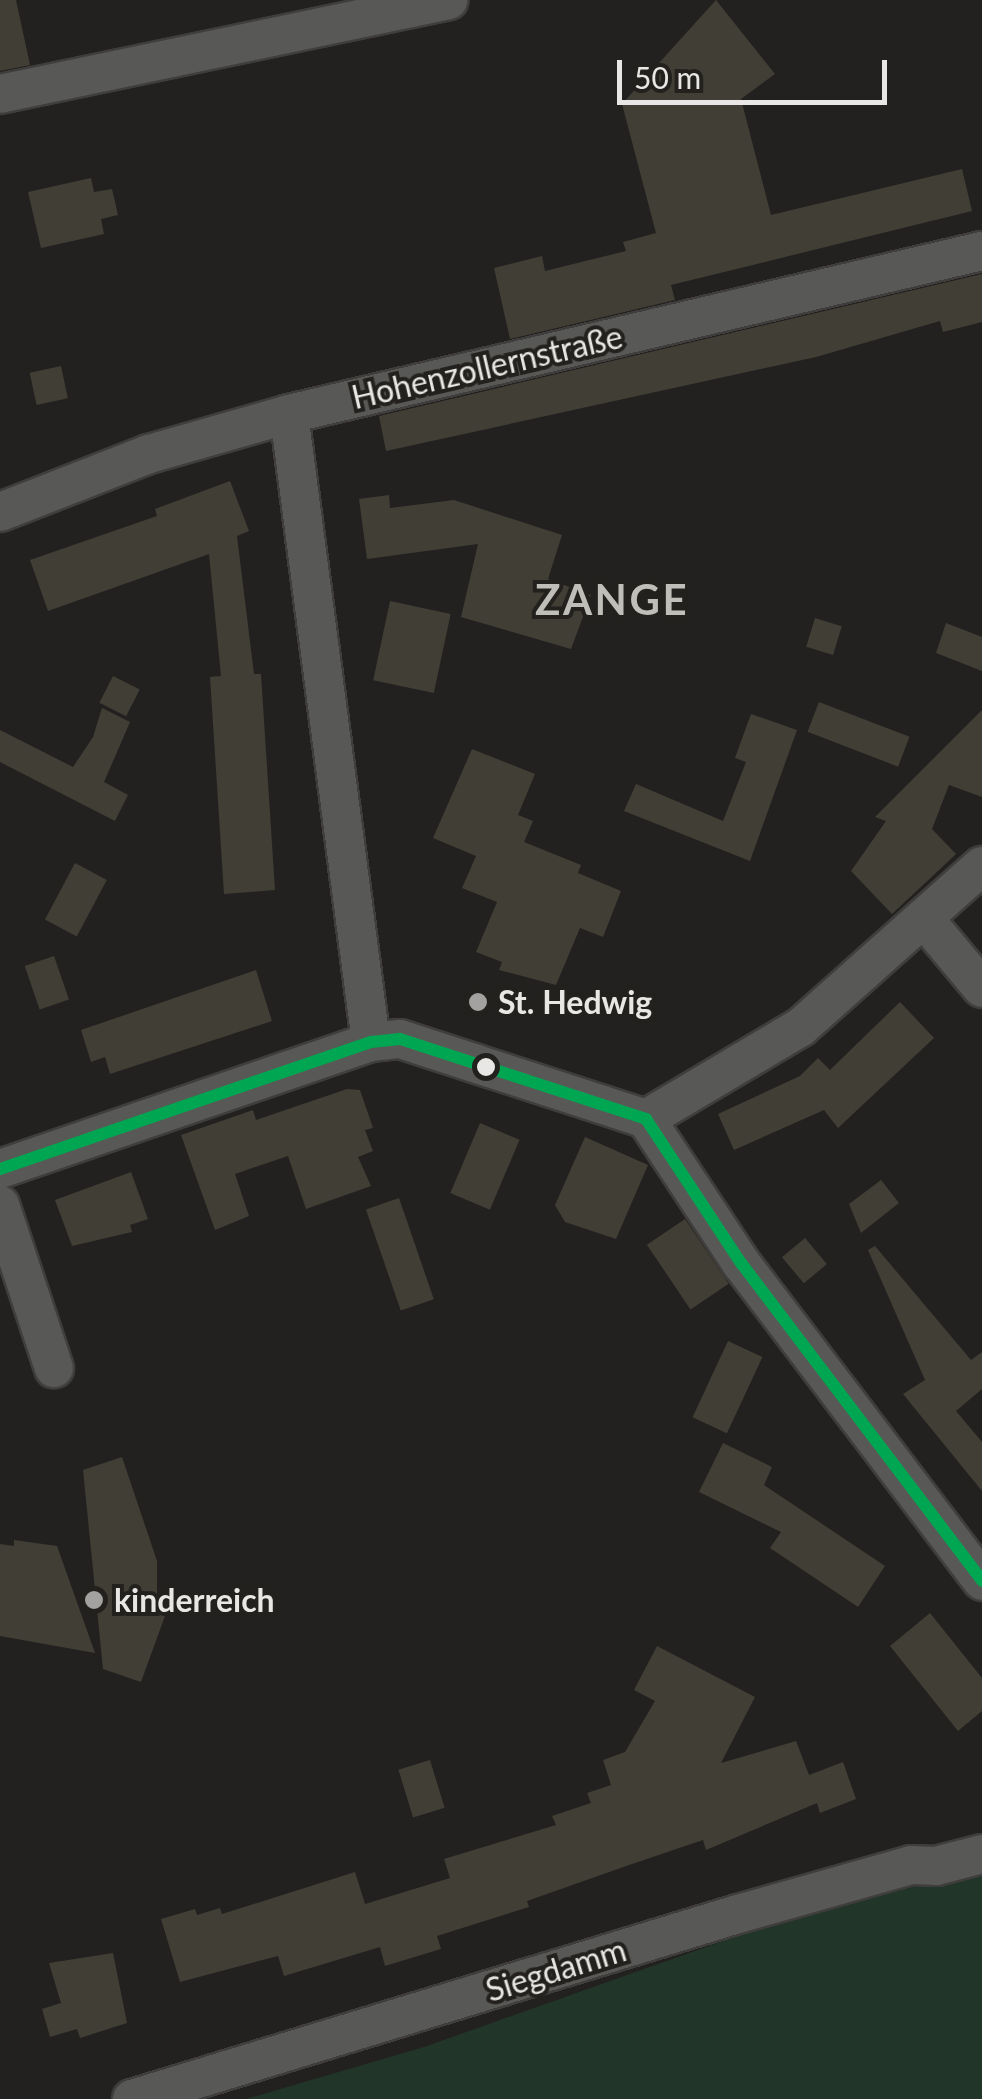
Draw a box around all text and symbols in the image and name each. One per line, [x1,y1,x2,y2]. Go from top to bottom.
scale bar [622,40,892,102]
text: 50 m [634,59,701,95]
street label: Hohenzollernstraße [348,317,626,417]
district label: ZANGE [535,574,689,624]
place label: St. Hedwig [498,983,652,1021]
marker: St. Hedwig [467,991,489,1013]
unlabelled marker [476,1057,496,1077]
place label: kinderreich [114,1581,275,1619]
marker: kinderreich [83,1589,105,1611]
street label: Siegdamm [481,1930,631,2010]

